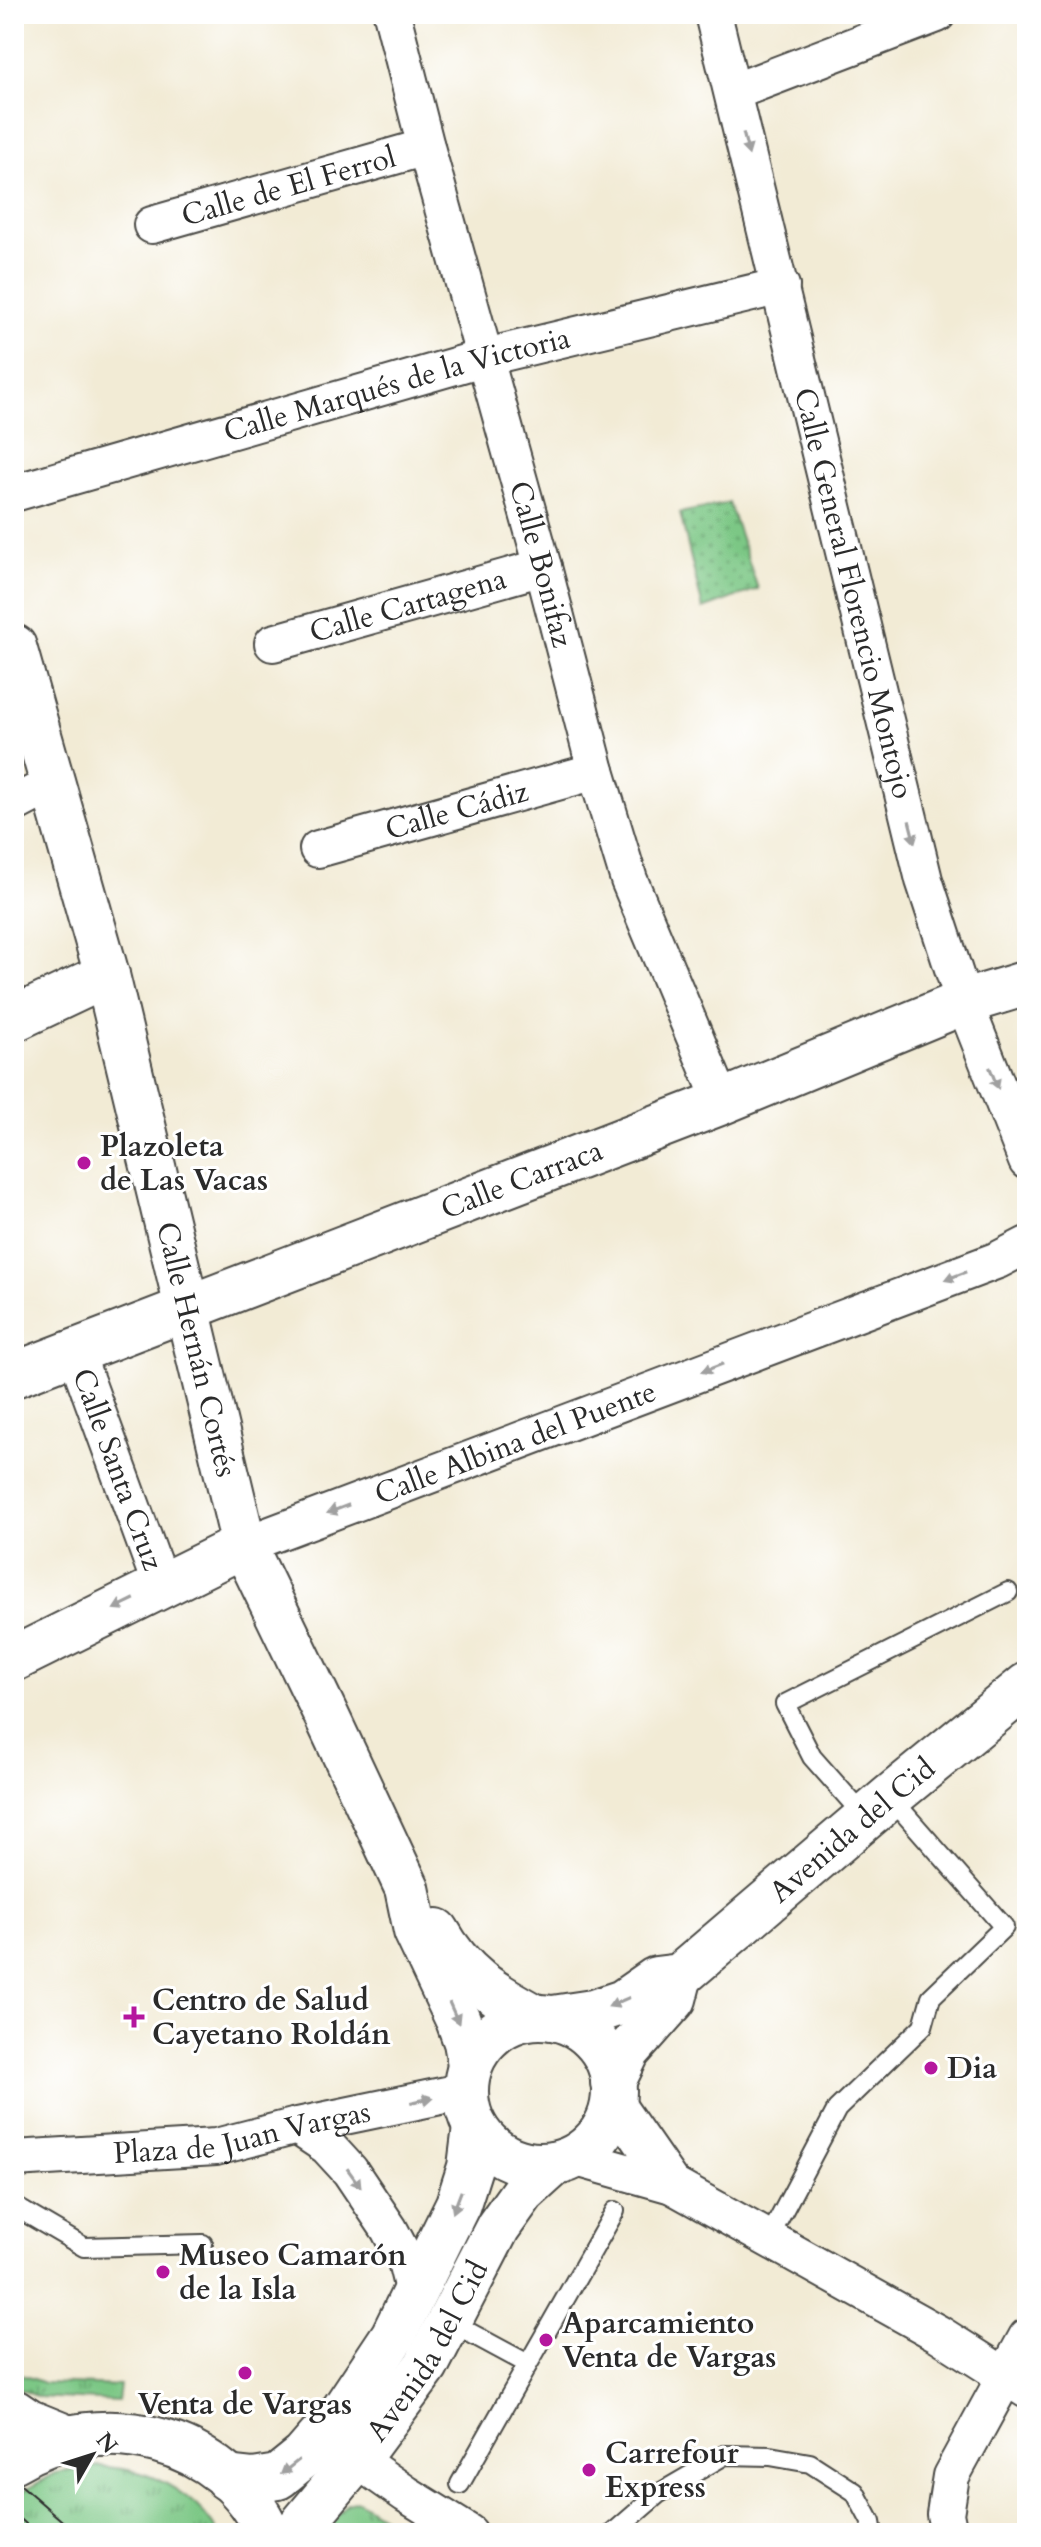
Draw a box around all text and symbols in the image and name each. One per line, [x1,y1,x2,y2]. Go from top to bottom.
one-way arrow [740,132,752,157]
street label: Calle de El Ferrol [177,136,401,236]
street label: Calle Marqués de la Victoria [219,317,574,452]
street label: Calle General Florencio Montojo [784,383,924,803]
street label: Calle Bonifaz [499,476,584,652]
street label: Calle Cartagena [305,558,511,652]
street label: Calle Cádiz [381,770,533,850]
one-way arrow [906,820,919,845]
one-way arrow [988,1066,1001,1090]
place label: Plazoleta de Las Vacas [100,1126,268,1201]
street label: Calle Carraca [435,1130,608,1229]
marker: Plazoleta de Las Vacas [75,1154,93,1172]
street label: Calle Hernán Cortés [147,1218,247,1481]
one-way arrow [943,1270,967,1283]
one-way arrow [700,1362,724,1375]
street label: Calle Santa Cruz [63,1363,174,1577]
street label: Calle Albina del Puente [369,1371,662,1514]
one-way arrow [326,1503,350,1516]
one-way arrow [112,1598,135,1611]
street label: Avenida del Cid [760,1748,943,1912]
place label: Centro de Salud Cayetano Roldán [152,1980,391,2055]
one-way arrow [607,1995,630,2009]
one-way arrow [448,2001,461,2025]
marker: Centro de Salud Cayetano Roldán [123,2006,145,2028]
place label: Dia [947,2048,997,2089]
marker: Dia [922,2059,940,2077]
street label: Plaza de Juan Vargas [112,2091,374,2174]
one-way arrow [410,2093,435,2105]
one-way arrow [346,2167,362,2189]
one-way arrow [450,2190,463,2214]
place label: Museo Camarón de la Isla [179,2235,407,2310]
street label: Avenida del Cid [357,2253,498,2450]
marker: Museo Camarón de la Isla [154,2263,172,2281]
place label: Aparcamiento Venta de Vargas [562,2303,776,2378]
marker: Aparcamiento Venta de Vargas [537,2331,555,2349]
marker: Venta de Vargas [236,2364,254,2382]
place label: Venta de Vargas [138,2384,352,2425]
north arrow [52,2415,132,2495]
text: N [89,2426,124,2460]
place label: Carrefour Express [605,2433,740,2508]
one-way arrow [280,2458,300,2475]
marker: Carrefour Express [580,2461,598,2479]

